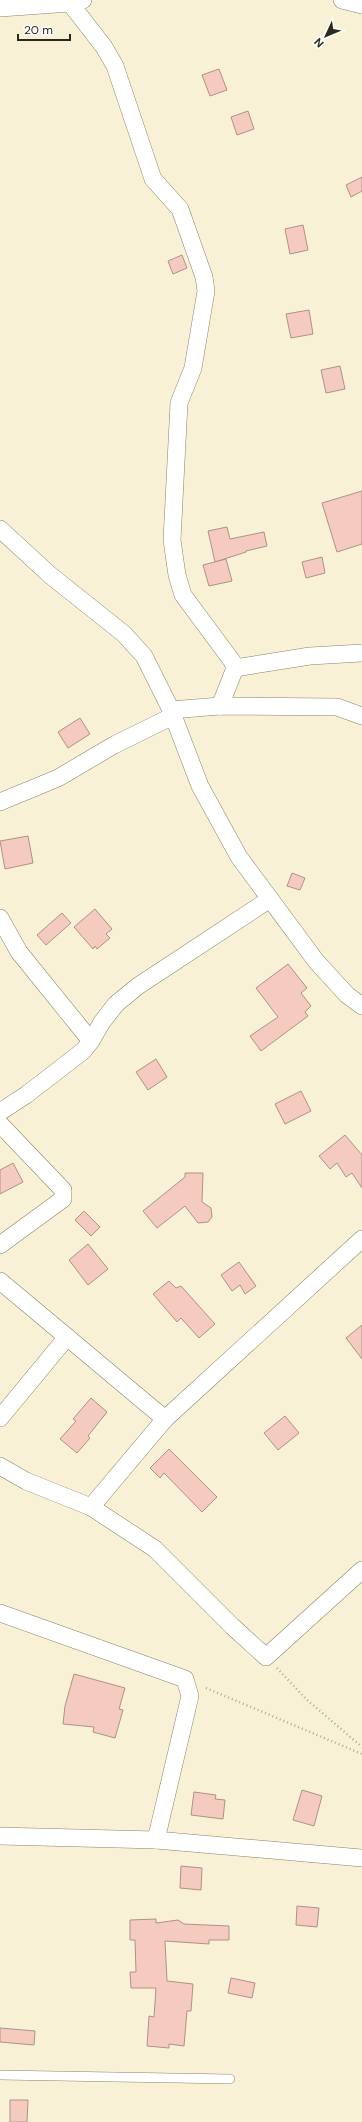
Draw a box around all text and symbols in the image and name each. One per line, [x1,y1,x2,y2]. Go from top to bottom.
scale bar [18,16,70,42]
north arrow [306,16,346,56]
text: 20 m [24,22,53,38]
text: N [311,35,327,51]

